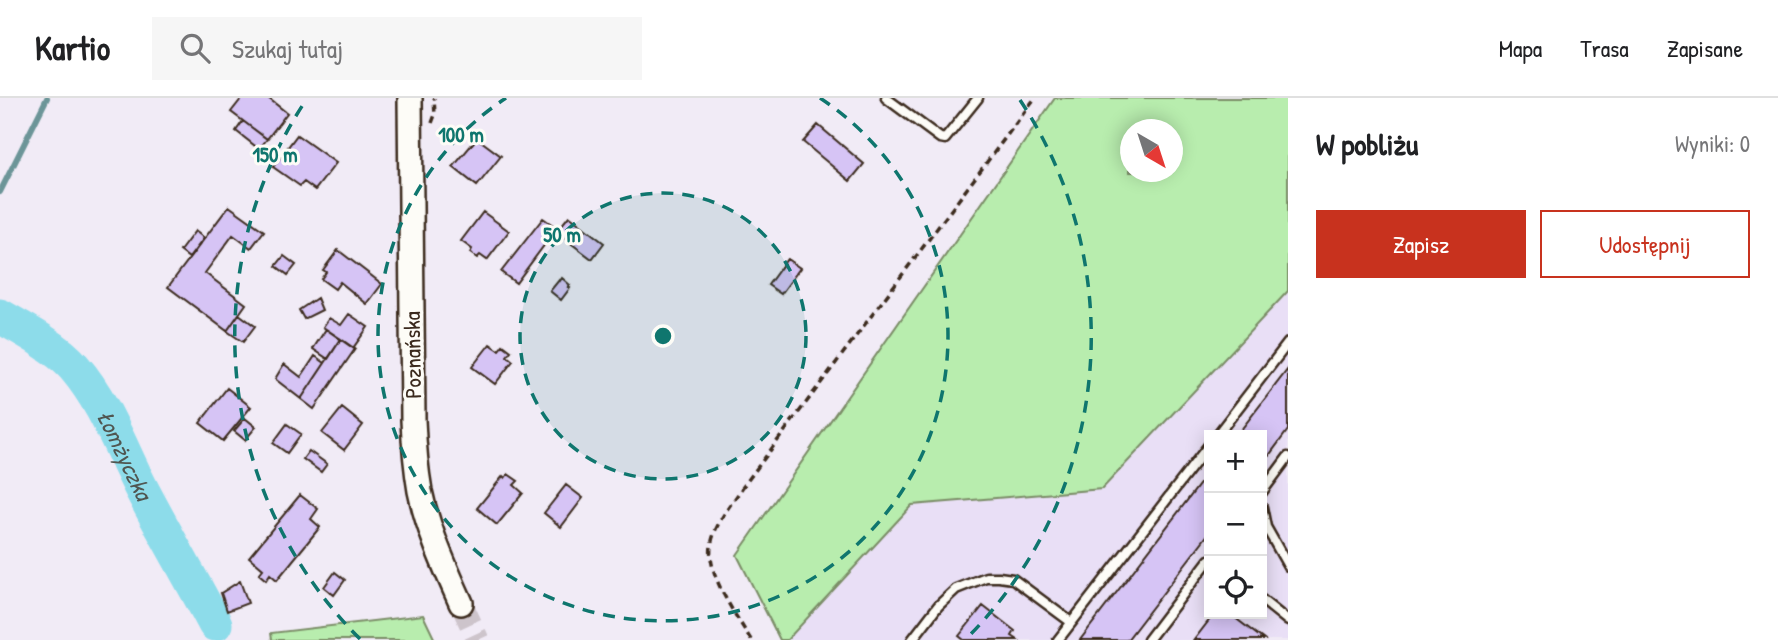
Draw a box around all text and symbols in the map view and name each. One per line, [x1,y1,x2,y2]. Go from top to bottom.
search box [152,17,642,80]
text: Kartio [35,26,110,70]
icon: search [176,29,214,67]
text: Szukaj tutaj [232,31,343,66]
text: Mapa [1499,32,1542,64]
text: Trasa [1580,32,1629,64]
text: Zapisane [1667,32,1743,64]
north arrow [1120,119,1183,182]
text: 100 m [438,120,484,149]
text: W pobliżu [1316,124,1418,164]
text: Wyniki: 0 [1675,128,1750,159]
text: 150 m [252,140,298,169]
button: Zapisz [1316,210,1526,278]
button: Udostępnij [1540,210,1750,278]
text: 50 m [543,220,581,249]
street label: Poznańska [396,311,428,399]
centre of rings [651,324,675,348]
water label: Łomżyczka [90,404,162,508]
map controls [1204,430,1267,619]
button: + [1204,430,1267,493]
button: − [1204,493,1267,556]
button: locate [1204,556,1267,619]

